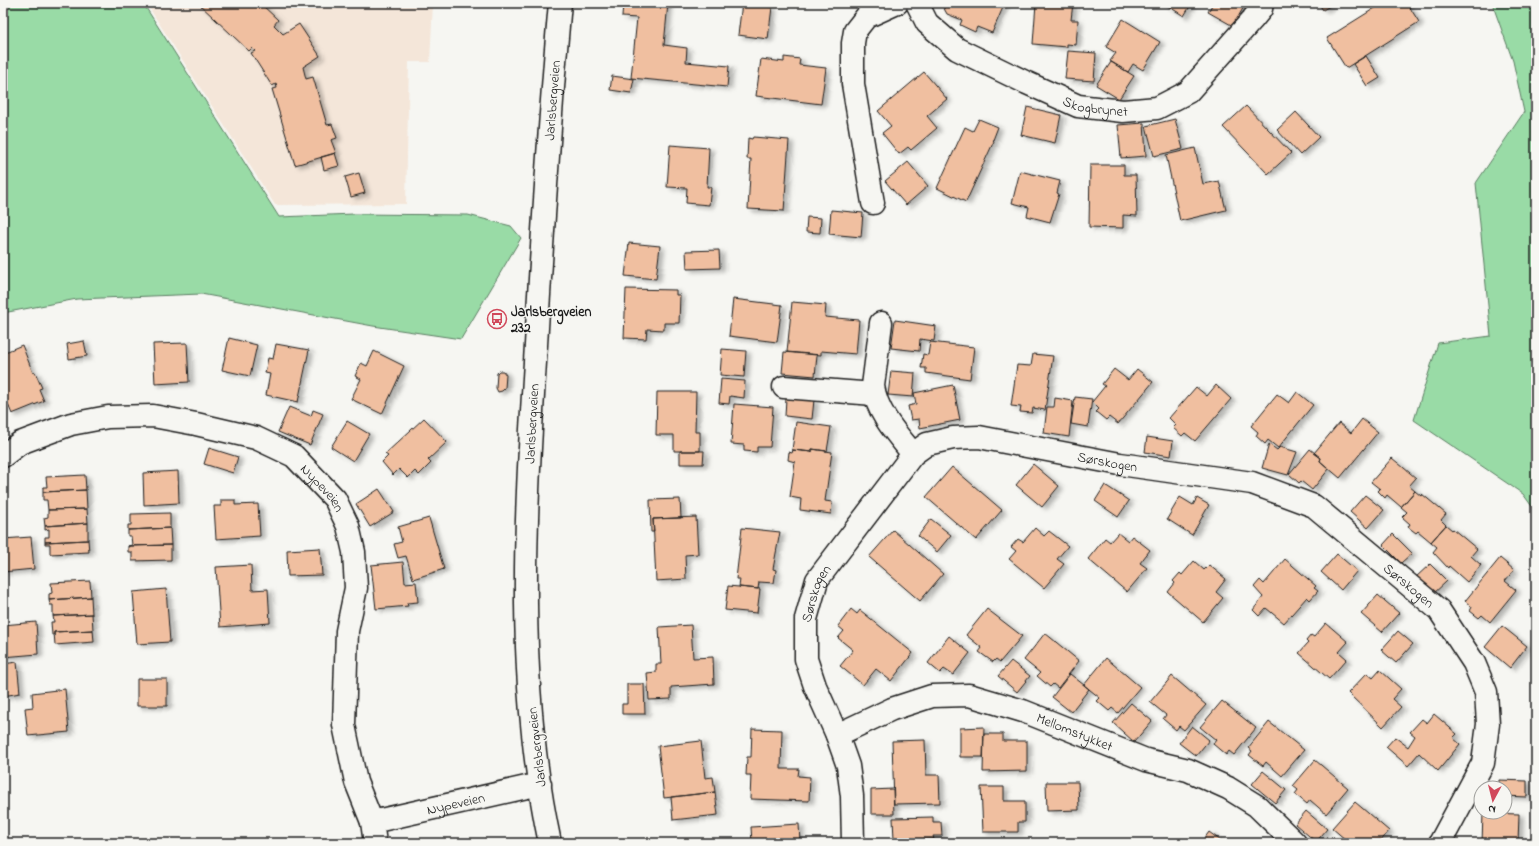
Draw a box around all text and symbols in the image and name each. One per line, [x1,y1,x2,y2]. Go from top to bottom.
street label: Jarlsbergveien [540,59,567,141]
street label: Skogbrynet [1059,91,1129,123]
place label: Jarlsbergveien 232 [510,302,591,339]
bus stop icon: Jarlsbergveien 232 [486,308,508,330]
street label: Jarlsbergveien [520,383,546,464]
street label: Sørskogen [1075,447,1139,478]
street label: Nypeveien [295,460,349,516]
street label: Sørskogen [1378,559,1438,614]
street label: Sørskogen [797,561,837,625]
street label: Jarlsbergveien [522,705,554,788]
street label: Mellomstykket [1033,708,1116,758]
north arrow [1473,780,1513,820]
street label: Nypeveien [425,788,487,821]
text: N [1487,801,1497,817]

